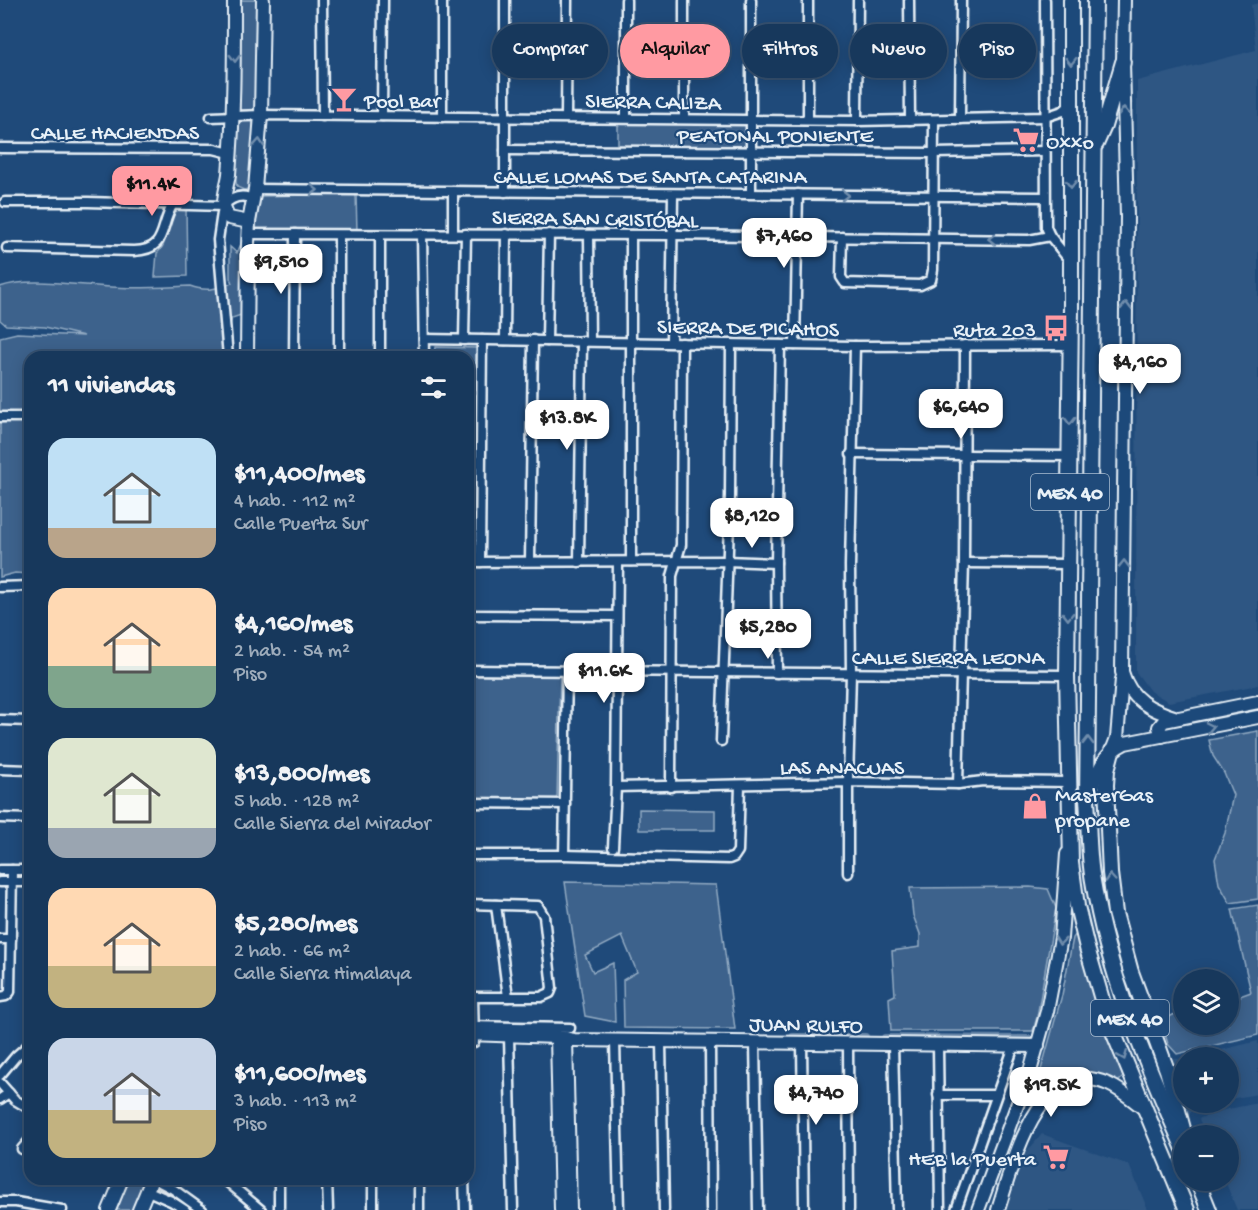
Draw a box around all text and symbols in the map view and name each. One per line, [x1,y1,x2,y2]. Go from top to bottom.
chip: Comprar [492,24,608,78]
chip: Alquilar [620,24,730,78]
chip: Filtros [742,24,838,78]
chip: Nuevo [850,24,947,78]
chip: Piso [959,24,1036,78]
one-way arrow [229,54,241,63]
one-way arrow [1065,56,1077,65]
bar icon: Pool Bar [329,84,359,114]
place label: Pool Bar [363,90,442,116]
street label: SIERRA CALIZA [585,90,722,118]
one-way arrow [1118,106,1130,115]
street label: CALLE HACIENDAS [31,122,200,148]
street label: PEATONAL PONIENTE [676,125,874,151]
supermarket icon: Oxxo [1011,125,1041,155]
place label: Oxxo [1046,131,1094,157]
one-way arrow [252,139,265,148]
pin: $11.4K [103,166,201,217]
street label: CALLE LOMAS DE SANTA CATARINA [494,166,807,192]
text: $11.4K [126,174,178,197]
one-way arrow [1065,180,1077,189]
one-way arrow [309,184,318,196]
one-way arrow [840,189,849,201]
street label: SIERRA SAN CRISTÓBAL [492,206,699,236]
pin: $7,460 [735,218,833,269]
text: $7,460 [756,226,812,249]
one-way arrow [987,233,996,246]
pin: $9,510 [232,244,330,295]
text: $9,510 [253,252,309,275]
one-way arrow [1120,301,1132,310]
bus stop icon: Ruta 203 [1041,313,1071,343]
street label: SIERRA DE PICAHOS [657,315,840,345]
place label: Ruta 203 [953,319,1036,345]
pin: $4,160 [1091,344,1189,395]
text: $4,160 [1113,352,1167,375]
icon: filters [417,371,450,404]
text: 11 viviendas [48,372,174,403]
pin: $6,640 [912,389,1010,440]
text: $6,640 [933,397,989,420]
pin: $13.8K [518,400,616,451]
text: $13.8K [539,408,595,431]
one-way arrow [1064,417,1076,426]
text: $11,400/mes [234,460,364,491]
icon: home [96,462,168,534]
road number: MEX 40 [1031,474,1109,510]
text: 4 hab. · 112 m² [234,491,355,514]
pin: $8,120 [703,498,801,549]
text: $8,120 [724,506,780,529]
text: Calle Puerta Sur [234,514,367,537]
one-way arrow [1117,559,1130,568]
pin: $5,280 [719,609,817,660]
text: $4,160/mes [234,610,352,641]
icon: home [96,612,168,684]
one-way arrow [1062,612,1075,621]
text: $5,280 [739,617,797,640]
text: 2 hab. · 54 m² [234,641,350,664]
street label: CALLE SIERRA LEONA [852,647,1045,673]
pin: $11.6K [555,653,653,704]
text: $11.6K [578,661,630,684]
text: Piso [234,664,267,687]
one-way arrow [1205,721,1215,734]
one-way arrow [1082,737,1094,746]
street label: LAS ANACUAS [780,757,905,783]
text: $13,800/mes [234,760,369,791]
icon: home [96,762,168,834]
place label: MasterGas propane [1054,784,1154,835]
text: 5 hab. · 128 m² [234,791,359,814]
shop icon: MasterGas propane [1020,791,1050,821]
text: Calle Sierra del Mirador [234,814,431,837]
one-way arrow [1104,874,1117,883]
text: $5,280/mes [234,910,357,941]
icon: home [96,912,168,984]
one-way arrow [1054,936,1067,945]
text: 2 hab. · 66 m² [234,941,350,964]
text: Calle Sierra Himalaya [234,964,411,987]
map controls [1173,969,1239,1191]
button: layers [1173,969,1239,1035]
road number: MEX 40 [1091,1000,1169,1036]
street label: JUAN RULFO [749,1013,863,1041]
button: + [1173,1047,1239,1113]
one-way arrow [1115,1051,1128,1061]
text: $11,600/mes [234,1060,365,1091]
icon: home [96,1062,168,1134]
pin: $19.5K [1002,1067,1100,1118]
pin: $4,740 [767,1075,865,1126]
text: $19.5K [1024,1075,1078,1098]
text: $4,740 [788,1083,844,1106]
text: 3 hab. · 113 m² [234,1091,357,1114]
text: Piso [234,1114,267,1137]
button: − [1173,1125,1239,1191]
supermarket icon: HEB la Puerta [1041,1142,1071,1172]
place label: HEB la Puerta [908,1148,1037,1174]

